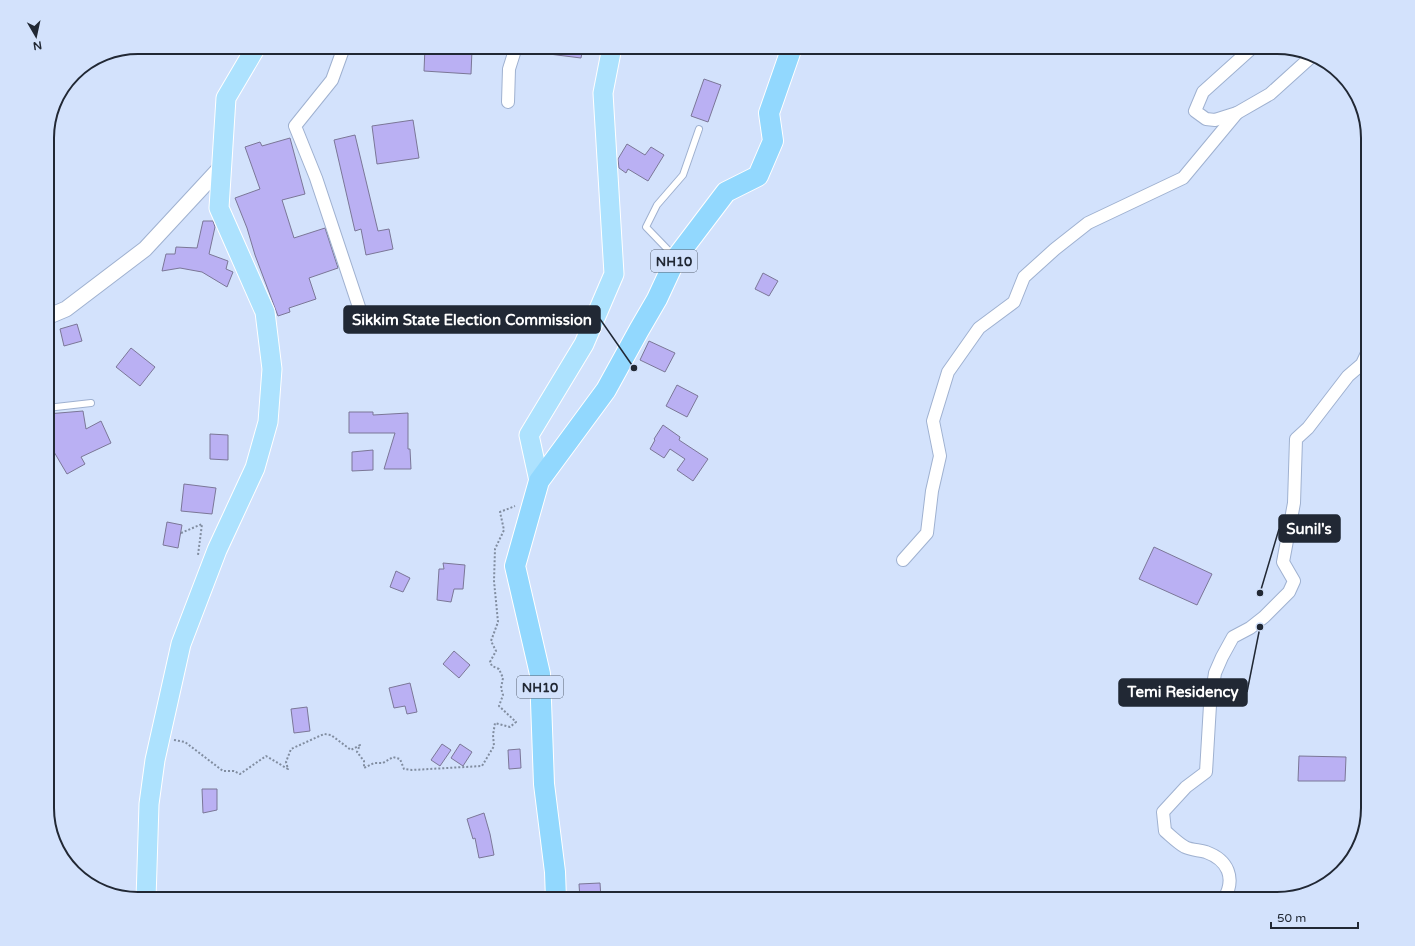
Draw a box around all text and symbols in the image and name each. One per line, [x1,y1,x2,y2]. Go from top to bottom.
north arrow [16,16,56,56]
text: N [32,38,43,52]
road number: NH10 [651,250,697,272]
callout: Sikkim State Election Commission [344,306,600,333]
text: Sikkim State Election Commission [352,311,592,329]
callout: Sunil's [1279,515,1340,542]
text: Sunil's [1286,520,1332,538]
road number: NH10 [517,676,563,698]
callout: Temi Residency [1119,679,1247,706]
text: Temi Residency [1126,683,1239,702]
scale bar [1271,904,1358,930]
text: 50 m [1277,911,1306,925]

